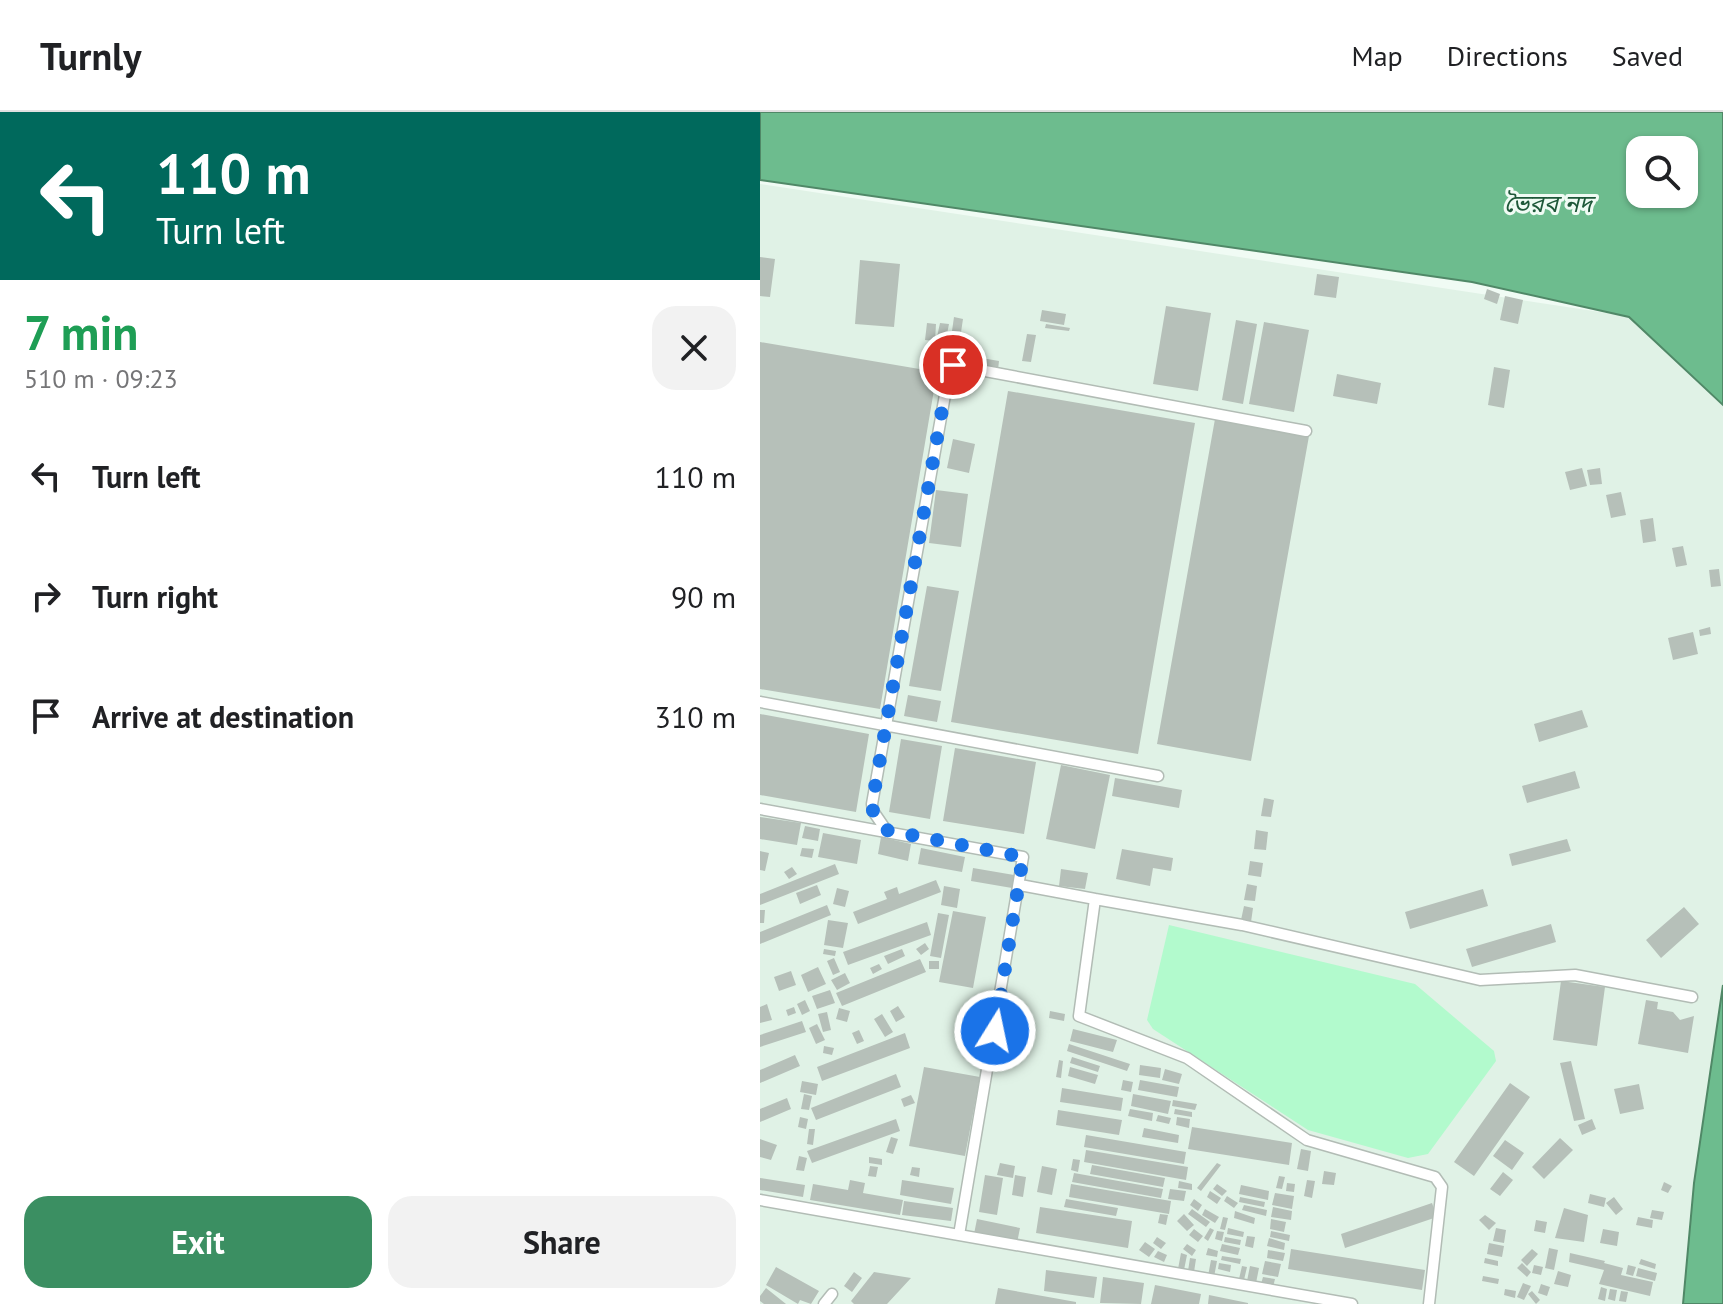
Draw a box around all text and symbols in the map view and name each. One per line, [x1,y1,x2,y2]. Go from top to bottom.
text: Turnly [40,31,141,80]
text: Map [1352,37,1403,74]
text: Directions [1447,37,1568,74]
text: Saved [1612,37,1683,74]
map controls [1626,136,1698,208]
button: search [1626,136,1698,208]
text: 110 m [156,137,311,209]
icon: left [24,144,128,248]
water label: ভৈরব নদ [1504,188,1597,219]
text: Turn left [156,207,285,254]
text: 7 min [24,301,138,363]
button: close [652,306,736,390]
pin [919,331,987,399]
icon: arrive [931,343,975,387]
text: 510 m · 09:23 [24,362,178,395]
icon: left [24,454,68,498]
text: Turn left [92,457,200,496]
text: 110 m [655,457,736,496]
icon: right [24,574,68,618]
text: Turn right [92,577,218,616]
text: 90 m [671,577,736,616]
icon: arrive [24,694,68,738]
text: Arrive at destination [92,697,354,736]
text: 310 m [655,697,736,736]
position arrow [953,989,1037,1073]
button: Exit [24,1196,372,1288]
button: Share [388,1196,736,1288]

